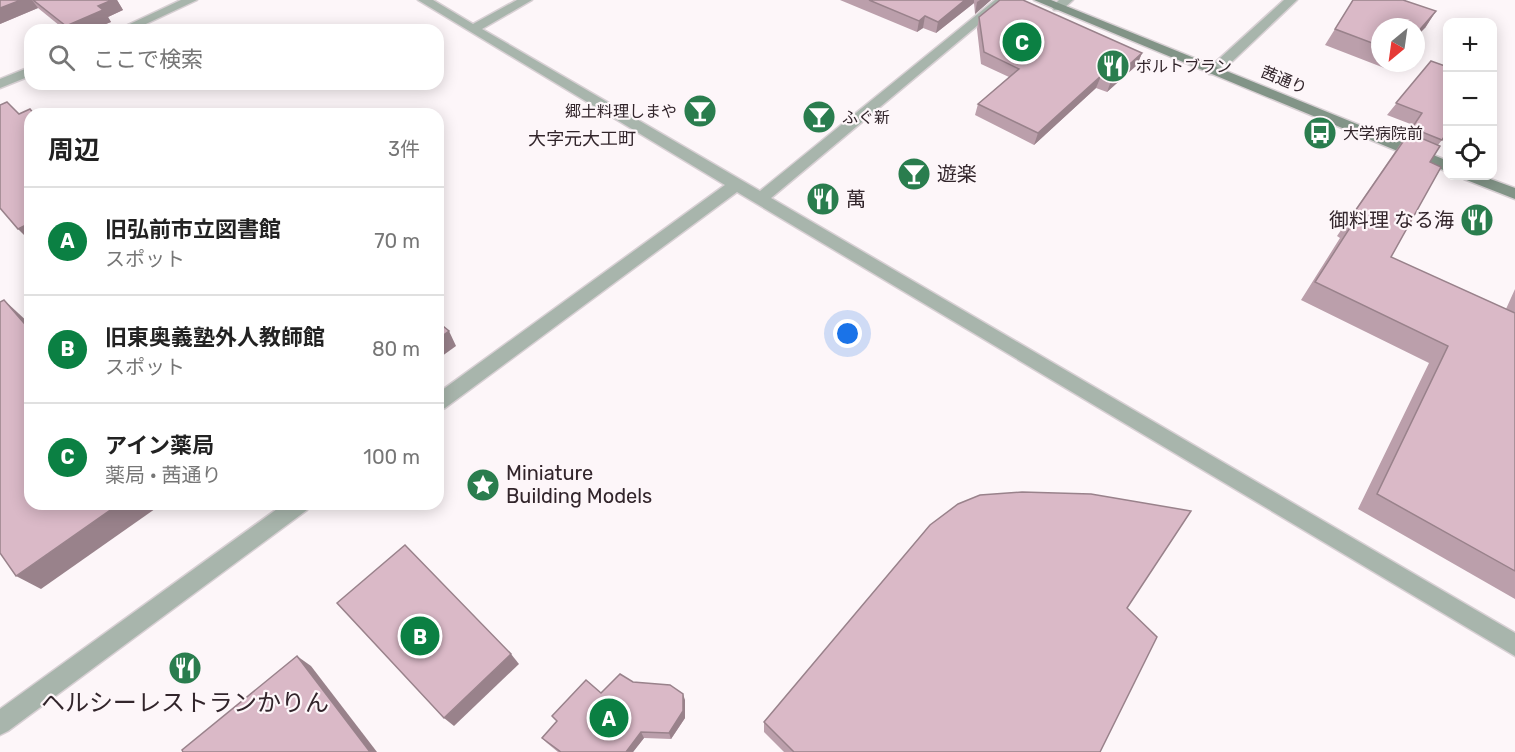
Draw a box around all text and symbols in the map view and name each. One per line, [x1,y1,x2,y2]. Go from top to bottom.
north arrow [1371,18,1425,72]
map controls [1443,18,1497,180]
button: + [1443,18,1497,72]
pin: C [1002,20,1042,64]
search box [24,24,444,90]
icon: search [45,41,78,74]
text: ここで検索 [93,46,203,73]
restaurant icon: ポルトブラン [1095,48,1131,84]
place label: ポルトブラン [1136,57,1232,76]
street label: 茜通り [1258,62,1310,98]
button: − [1443,72,1497,126]
bar icon: 郷土料理しまや [682,93,718,129]
bar icon: ふぐ新 [801,99,837,135]
place label: 郷土料理しまや [565,102,677,121]
place label: ふぐ新 [842,108,890,127]
bus stop icon: 大学病院前 [1302,115,1338,151]
place label: 大学病院前 [1343,124,1423,143]
button: locate [1443,126,1497,180]
district label: 大字元大工町 [528,128,636,150]
text: 周辺 [48,135,100,166]
text: 3件 [388,137,420,161]
bar icon: 遊楽 [896,156,932,192]
place label: 遊楽 [937,162,977,186]
restaurant icon: 萬 [805,181,841,217]
place label: 萬 [846,187,866,211]
restaurant icon: 御料理 なる海 [1459,202,1495,238]
place label: 御料理 なる海 [1329,208,1454,232]
text: 旧弘前市立図書館 [105,216,281,243]
text: A [60,229,75,253]
text: 70 m [374,229,420,253]
text: スポット [105,247,185,271]
your location [833,319,862,348]
text: 旧東奥義塾外人教師館 [105,324,325,351]
text: B [60,337,75,361]
text: 80 m [372,337,420,361]
text: スポット [105,355,185,379]
text: アイン薬局 [105,432,214,459]
text: C [60,445,75,469]
text: 100 m [363,445,420,469]
place label: Miniature Building Models [506,461,652,508]
text: 薬局 · 茜通り [105,463,221,487]
place icon: Miniature Building Models [465,467,501,503]
pin: B [400,614,440,658]
restaurant icon: ヘルシーレストランかりん [167,650,203,686]
place label: ヘルシーレストランかりん [41,689,329,717]
pin: A [590,696,628,740]

